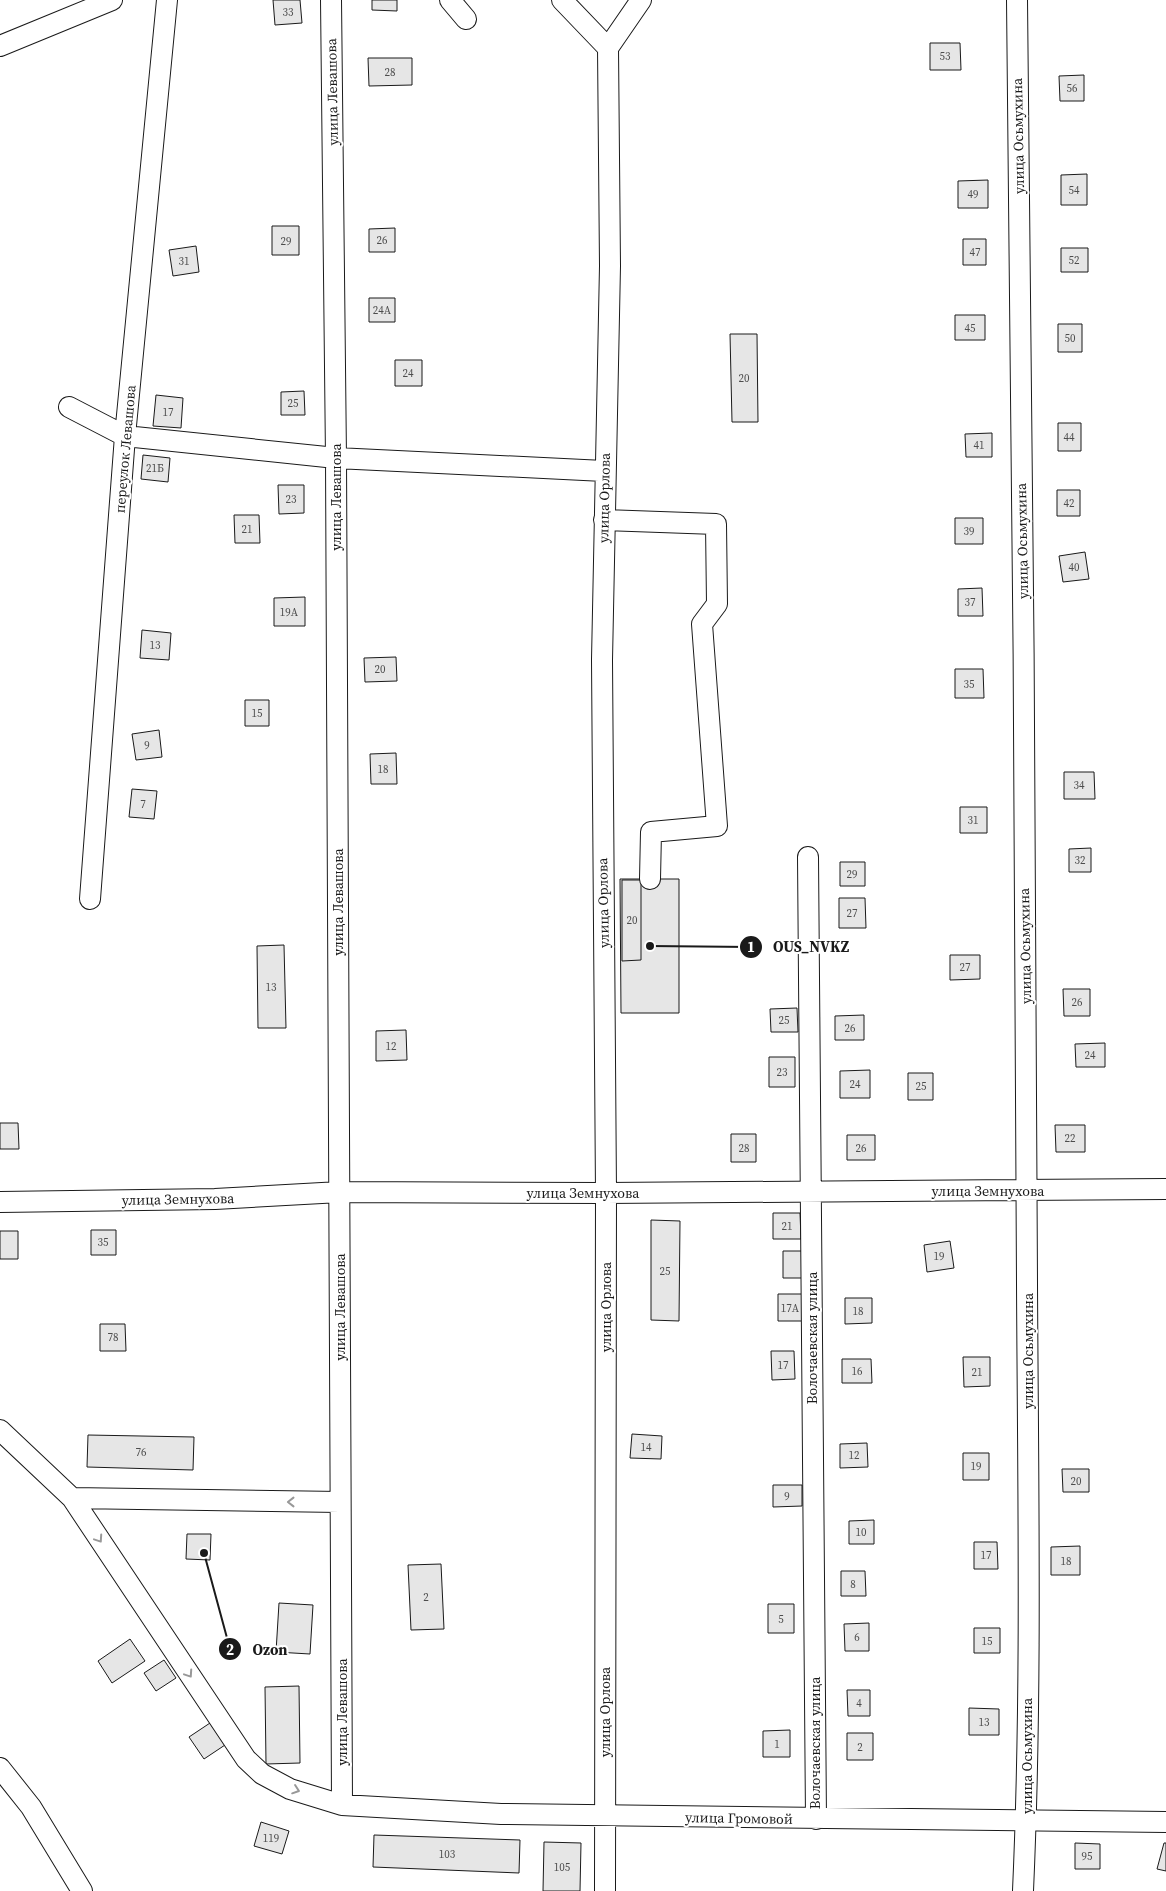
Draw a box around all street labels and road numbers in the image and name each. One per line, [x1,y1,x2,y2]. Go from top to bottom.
street label: улица Левашова [321,37,343,146]
street label: улица Осьмухина [1007,77,1029,194]
street label: переулок Левашова [109,383,141,514]
street label: улица Левашова [326,442,346,551]
street label: улица Орлова [593,452,615,543]
street label: улица Осьмухина [1011,482,1033,599]
street label: улица Левашова [328,847,348,956]
street label: улица Орлова [592,857,614,948]
street label: улица Осьмухина [1014,887,1036,1004]
street label: улица Земнухова [932,1181,1045,1201]
street label: улица Земнухова [527,1183,640,1203]
street label: улица Земнухова [121,1188,235,1210]
street label: улица Левашова [330,1252,350,1361]
street label: улица Орлова [596,1261,616,1352]
street label: Волочаевская улица [802,1271,822,1404]
street label: улица Осьмухина [1018,1292,1038,1409]
street label: улица Левашова [332,1657,352,1766]
street label: улица Орлова [595,1666,615,1757]
street label: Волочаевская улица [805,1676,825,1809]
street label: улица Осьмухина [1017,1697,1037,1814]
street label: улица Громовой [685,1807,793,1829]

